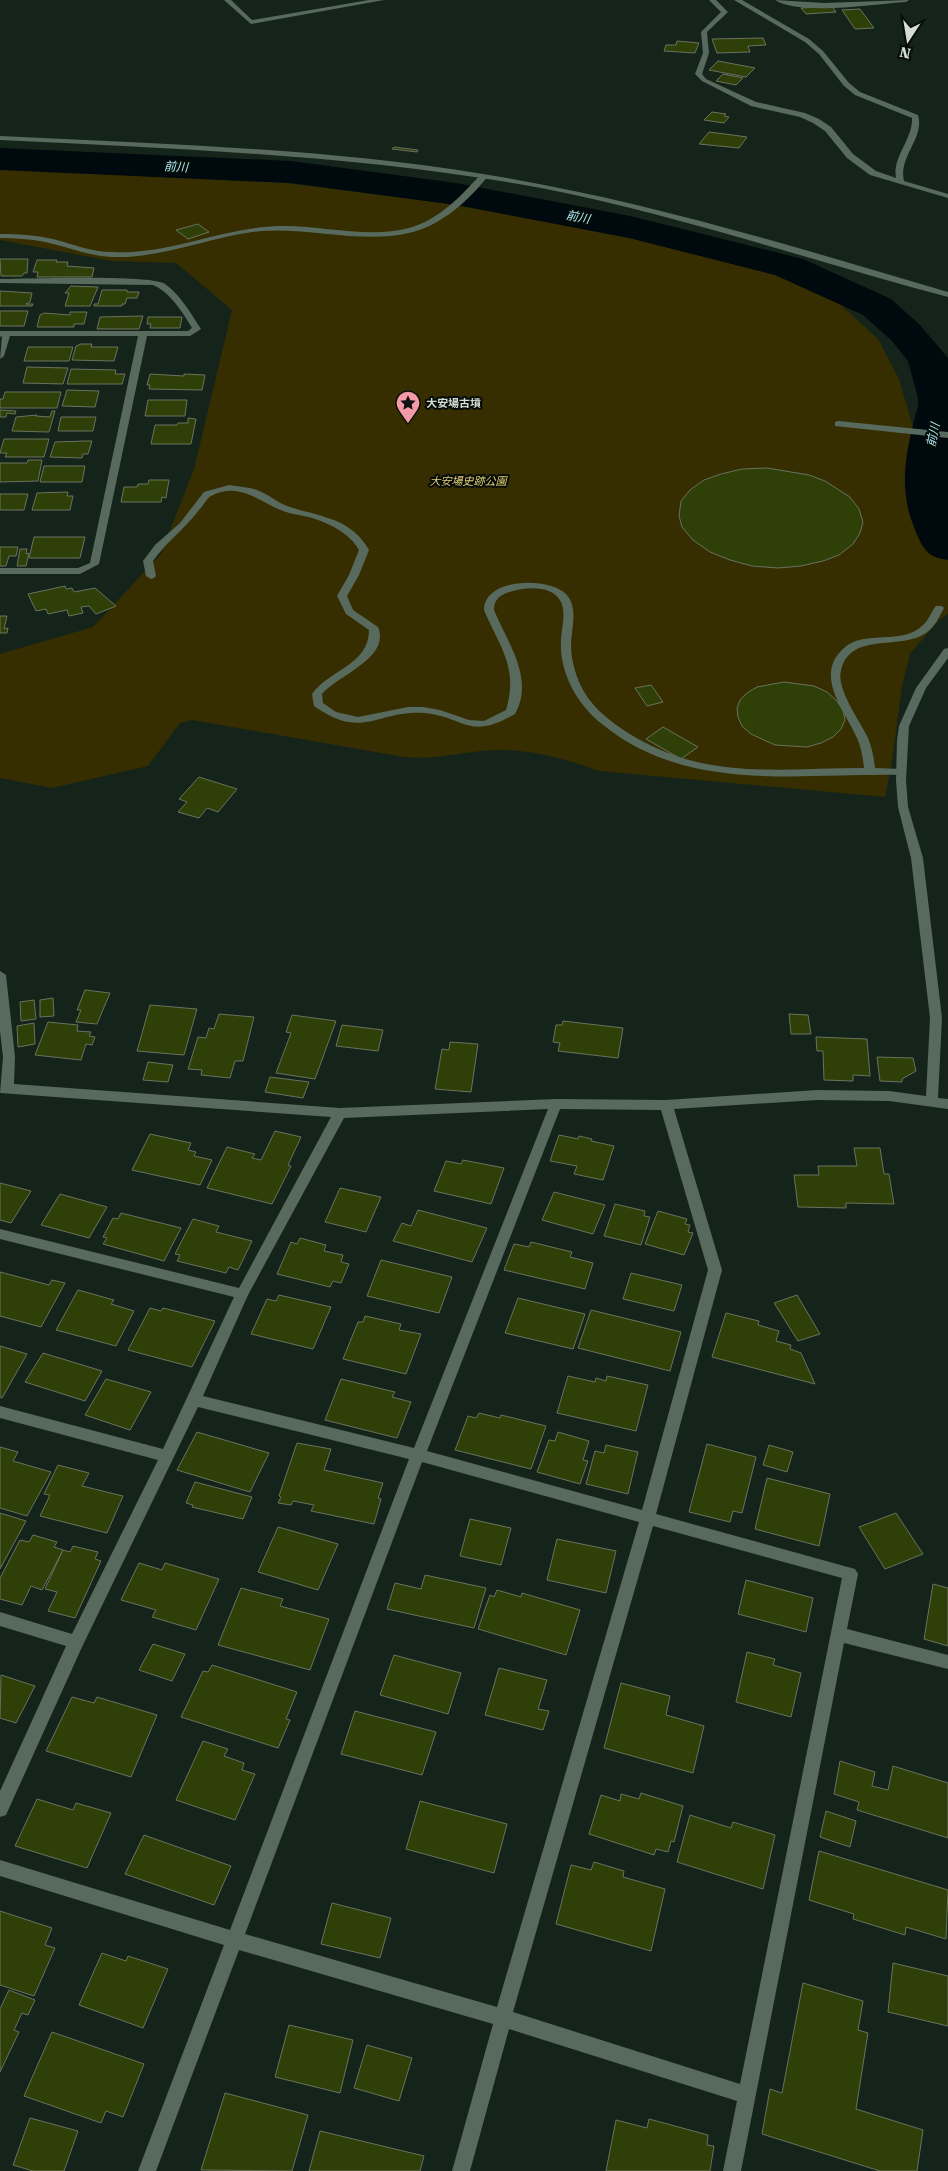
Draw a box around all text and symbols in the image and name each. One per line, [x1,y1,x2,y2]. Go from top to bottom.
north arrow [883,15,933,65]
text: N [898,44,912,62]
water label: 前川 [164,159,190,175]
water label: 前川 [565,208,593,227]
place icon: 大安場古墳 [395,390,421,424]
place label: 大安場古墳 [426,397,481,410]
water label: 前川 [924,420,943,448]
park label: 大安場史跡公園 [430,475,508,488]

